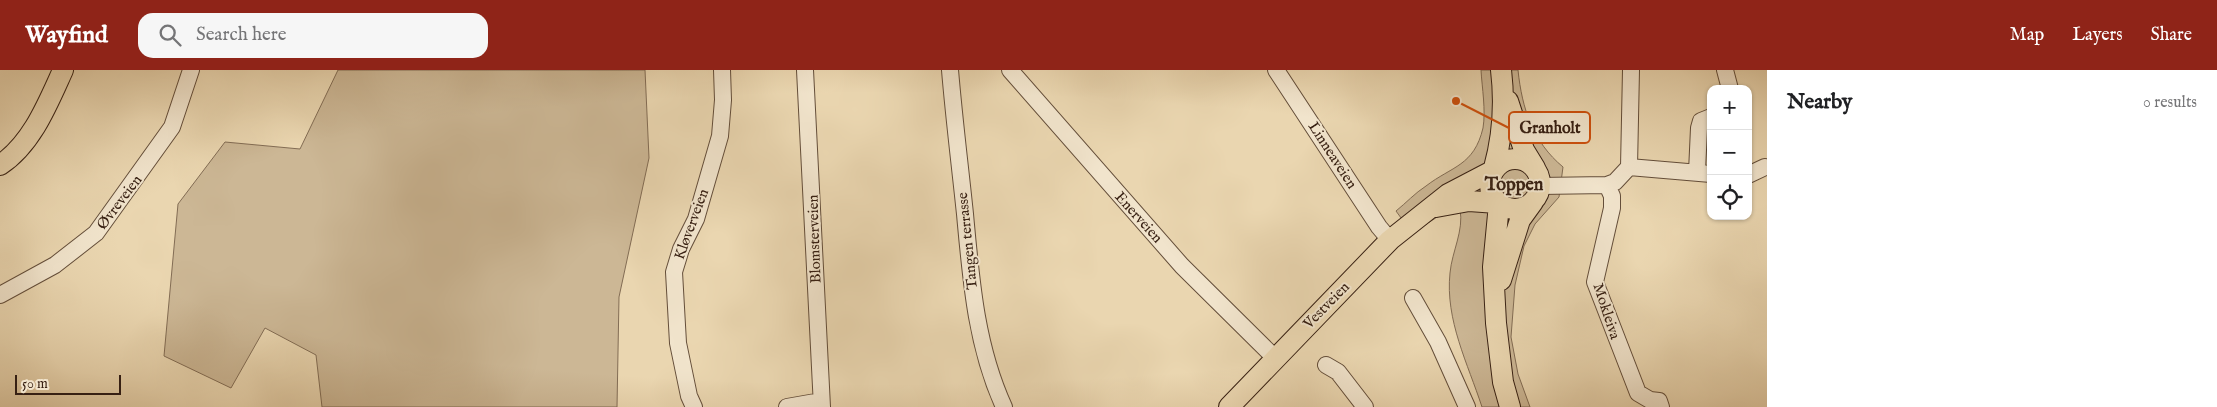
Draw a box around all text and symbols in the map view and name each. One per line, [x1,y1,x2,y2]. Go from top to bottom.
search box [138,13,488,58]
text: Wayfind [25,20,108,51]
icon: search [156,21,184,49]
text: Search here [196,23,286,47]
text: Map [2010,24,2044,47]
text: Layers [2072,24,2123,47]
text: Share [2151,24,2192,47]
map controls [1707,85,1752,220]
button: + [1707,85,1752,130]
text: Nearby [1787,89,1852,116]
text: 0 results [2143,93,2197,113]
callout: Granholt [1509,112,1590,143]
street label: Linneaveien [1304,118,1361,192]
text: Granholt [1520,119,1581,139]
button: − [1707,130,1752,175]
street label: Øvreveien [93,171,146,233]
district label: Toppen [1484,174,1544,197]
button: locate [1707,175,1752,220]
street label: Kløverveien [670,186,713,262]
street label: Enerveien [1110,188,1167,247]
street label: Tangen terrasse [953,191,982,290]
street label: Blomsterveien [803,194,826,284]
street label: Vestveien [1298,278,1354,334]
street label: Mokleiva [1589,281,1625,342]
scale bar [15,372,121,395]
text: 50 m [22,375,48,393]

